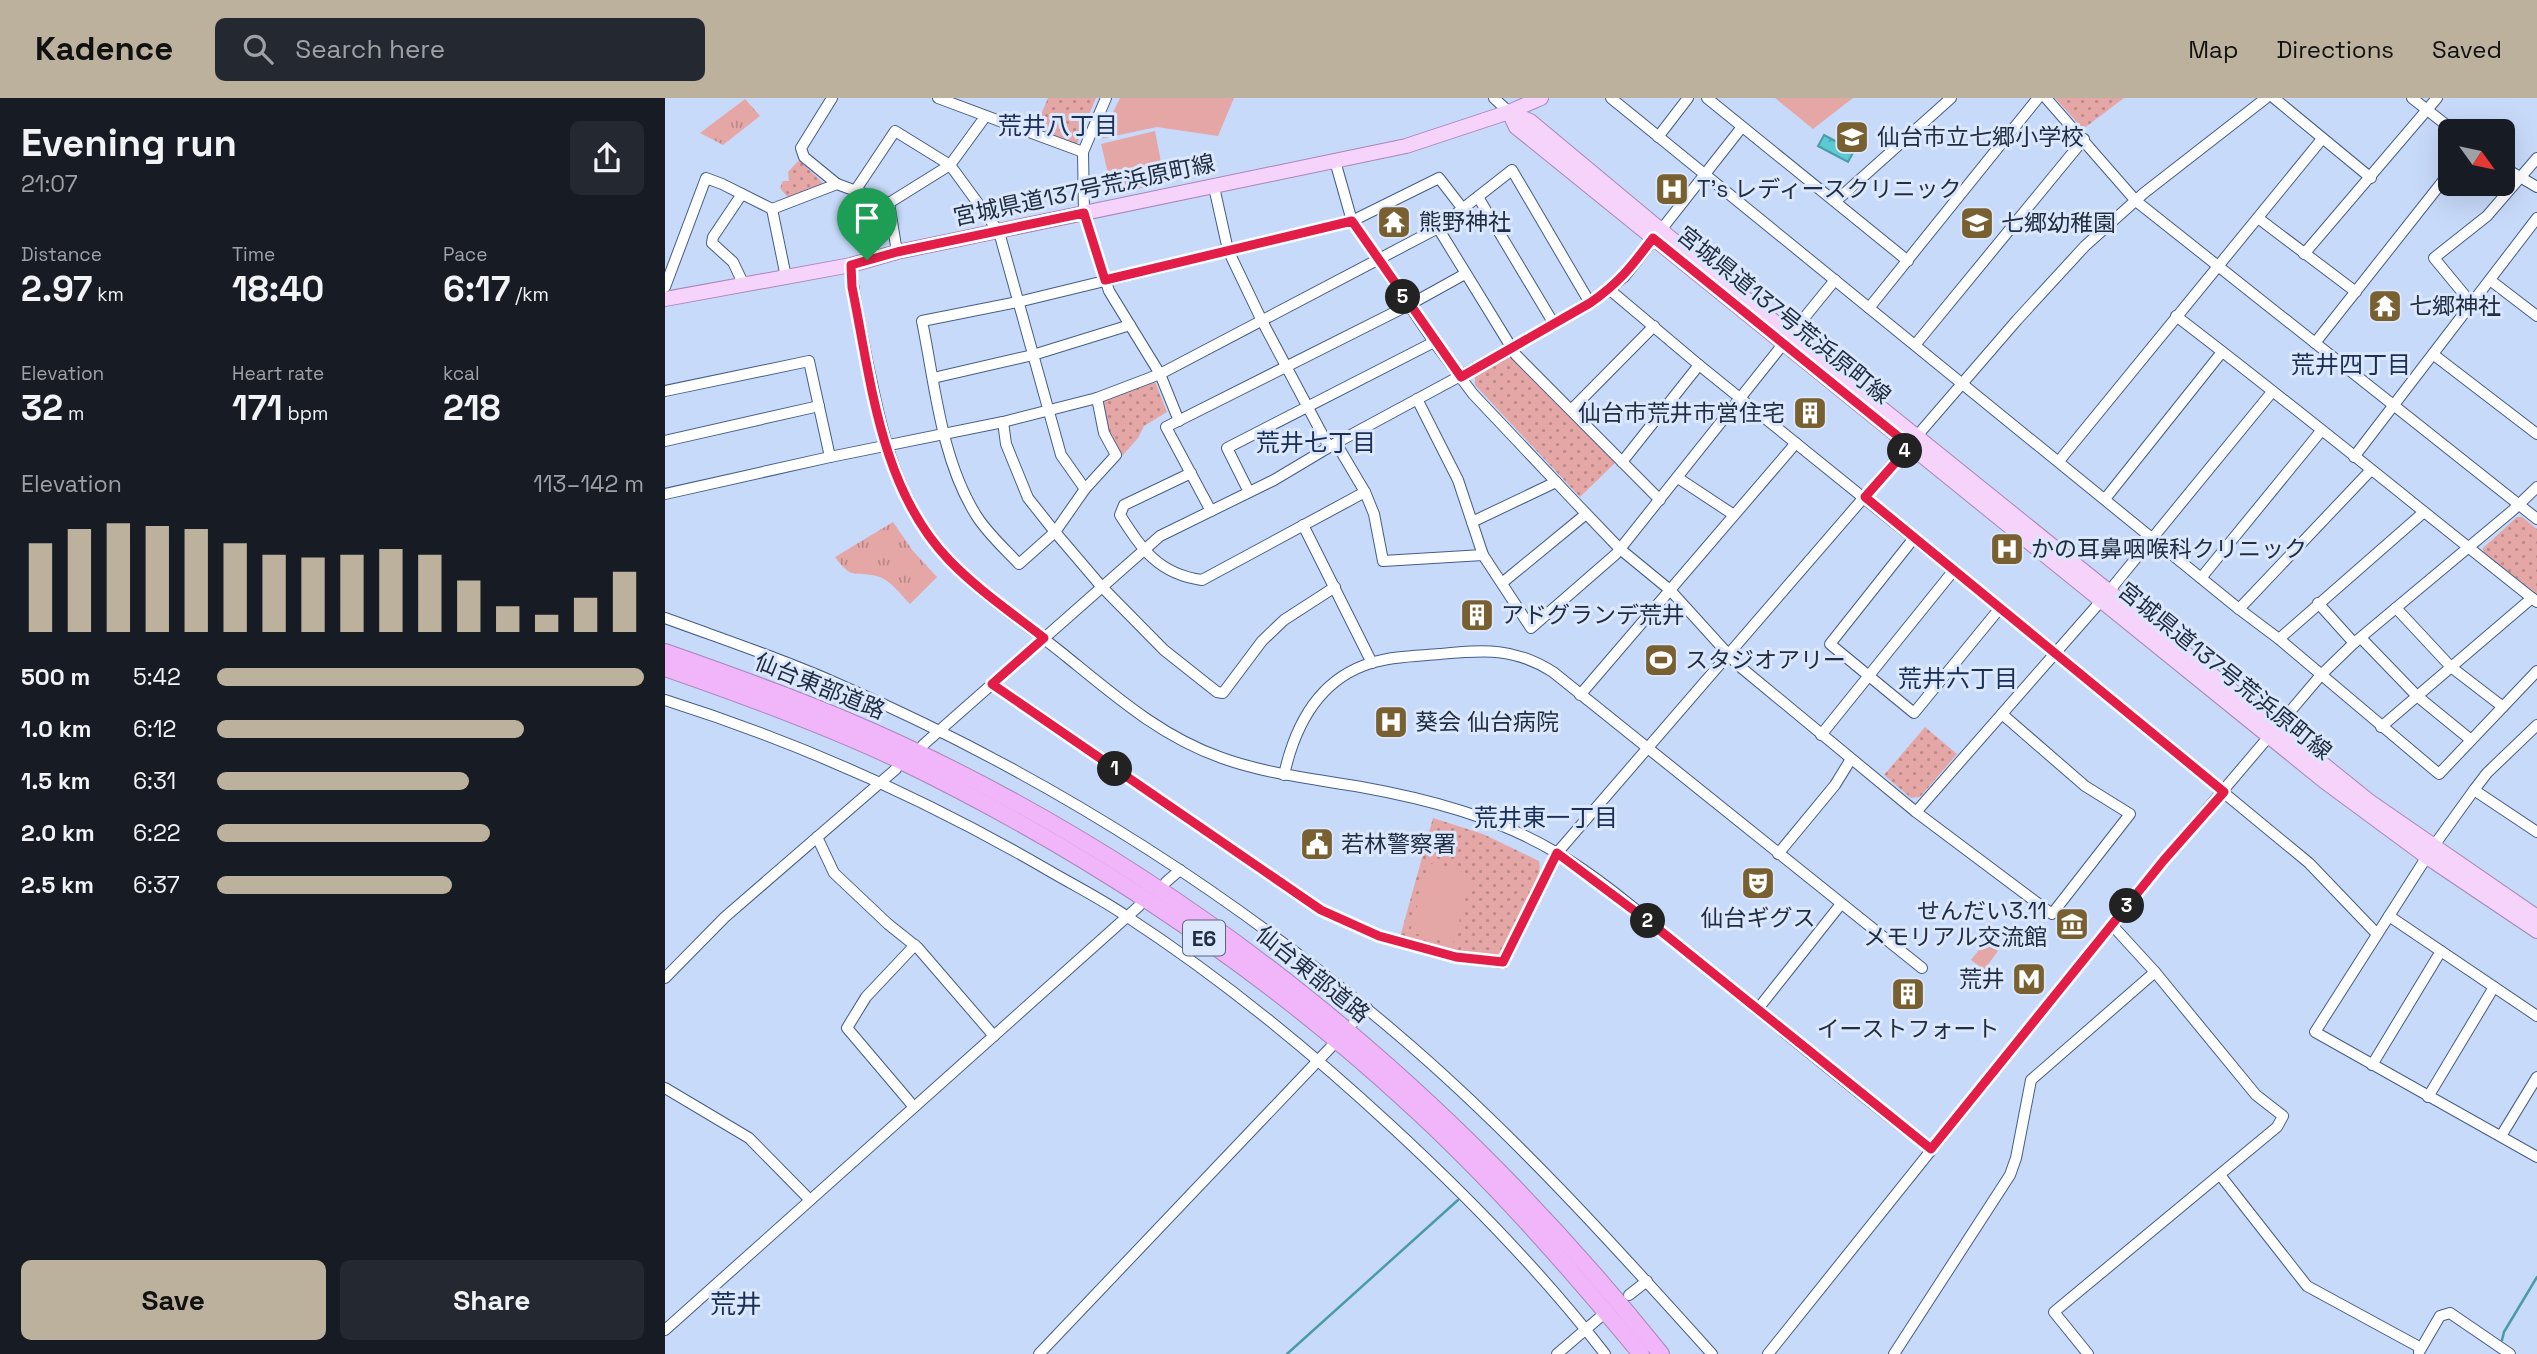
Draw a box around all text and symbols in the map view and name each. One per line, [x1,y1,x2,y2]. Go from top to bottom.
search box [215,18,705,81]
text: Kadence [35,28,173,70]
icon: search [239,30,277,68]
text: Search here [295,32,445,66]
text: Map [2188,34,2238,65]
text: Directions [2276,34,2394,65]
text: Saved [2432,34,2502,65]
district label: 荒井八丁目 [998,110,1118,141]
school or university icon: 仙台市立七郷小学校 [1833,118,1871,156]
text: Evening run [21,119,237,167]
north arrow [2438,119,2515,196]
map controls [2438,119,2515,196]
button: share [570,121,644,195]
place label: 仙台市立七郷小学校 [1877,122,2084,152]
street label: 宮城県道137号荒浜原町線 [951,148,1217,232]
text: 21:07 [21,169,78,199]
hospital icon: T's レディースクリニック [1653,170,1691,208]
place label: T's レディースクリニック [1697,174,1962,204]
pin [837,188,897,260]
icon: arrive [848,199,886,237]
temple icon: 熊野神社 [1375,203,1413,241]
school or university icon: 七郷幼稚園 [1958,204,1996,242]
place label: 熊野神社 [1419,207,1511,237]
place label: 七郷幼稚園 [2001,208,2116,238]
street label: 宮城県道137号荒浜原町線 [1671,219,1897,411]
text: Distance [21,242,102,267]
text: Time [232,242,275,267]
text: Pace [443,242,487,267]
text: 2.97 [21,267,92,311]
text: 18:40 [232,267,324,311]
text: 6:17 [443,267,510,311]
pin: 5 [1385,280,1421,314]
text: km [92,282,124,307]
text: /km [510,282,549,307]
text: 5 [1397,284,1408,309]
temple icon: 七郷神社 [2366,287,2404,325]
place label: 七郷神社 [2409,291,2501,321]
district label: 荒井四丁目 [2291,349,2411,380]
text: Elevation [21,361,104,386]
text: Heart rate [232,361,324,386]
text: kcal [443,361,480,386]
text: 32 [21,386,63,430]
text: 171 [232,386,283,430]
text: 218 [443,386,501,430]
building icon: 仙台市荒井市営住宅 [1791,394,1829,432]
place label: 仙台市荒井市営住宅 [1578,398,1785,428]
text: m [63,401,84,426]
text: bpm [283,401,328,426]
district label: 荒井七丁目 [1256,427,1376,458]
pin: 4 [1887,434,1923,468]
text: 4 [1898,438,1911,463]
text: Elevation [21,469,122,499]
text: 113–142 m [533,469,644,499]
hospital icon: かの耳鼻咽喉科クリニック [1988,530,2026,568]
place label: かの耳鼻咽喉科クリニック [2031,534,2307,564]
street label: 宮城県道137号荒浜原町線 [2112,575,2338,767]
building icon: アドグランデ荒井 [1458,596,1496,634]
place label: アドグランデ荒井 [1501,600,1685,630]
sports icon: スタジオアリー [1642,641,1680,679]
place label: スタジオアリー [1685,645,1846,675]
street label: 仙台東部道路 [750,646,890,726]
text: 500 m [21,662,90,692]
text: 5:42 [133,662,181,692]
district label: 荒井六丁目 [1898,663,2018,694]
hospital icon: 葵会 仙台病院 [1372,703,1410,741]
place label: 葵会 仙台病院 [1415,707,1559,737]
text: 1.0 km [21,714,91,744]
text: 6:12 [133,714,176,744]
pin: 1 [1098,752,1133,786]
text: 1 [1110,756,1119,781]
text: 1.5 km [21,766,91,796]
text: 6:31 [133,766,176,796]
district label: 荒井東一丁目 [1474,802,1618,833]
text: 2.0 km [21,818,95,848]
text: 6:22 [133,818,181,848]
public building icon: 若林警察署 [1298,825,1336,863]
place label: 若林警察署 [1341,829,1456,859]
theatre icon: 仙台ギグス [1739,864,1777,902]
text: 2.5 km [21,870,94,900]
text: 6:37 [133,870,180,900]
pin: 3 [2109,888,2145,924]
text: 3 [2121,893,2132,918]
place label: せんだい3.11 メモリアル交流館 [1863,896,2047,952]
place label: 仙台ギグス [1701,903,1816,933]
pin: 2 [1630,904,1665,938]
museum icon: せんだい3.11 メモリアル交流館 [2053,905,2091,943]
text: 2 [1642,908,1653,933]
street label: 仙台東部道路 [1250,919,1376,1029]
road number: E6 [1183,920,1225,956]
metro station icon: 荒井 [2010,960,2048,998]
place label: 荒井 [1959,964,2005,994]
building icon: イーストフォート [1889,975,1927,1013]
place label: イーストフォート [1817,1014,1999,1044]
button: Save [21,1260,326,1340]
button: Share [340,1260,644,1340]
district label: 荒井 [710,1287,762,1321]

